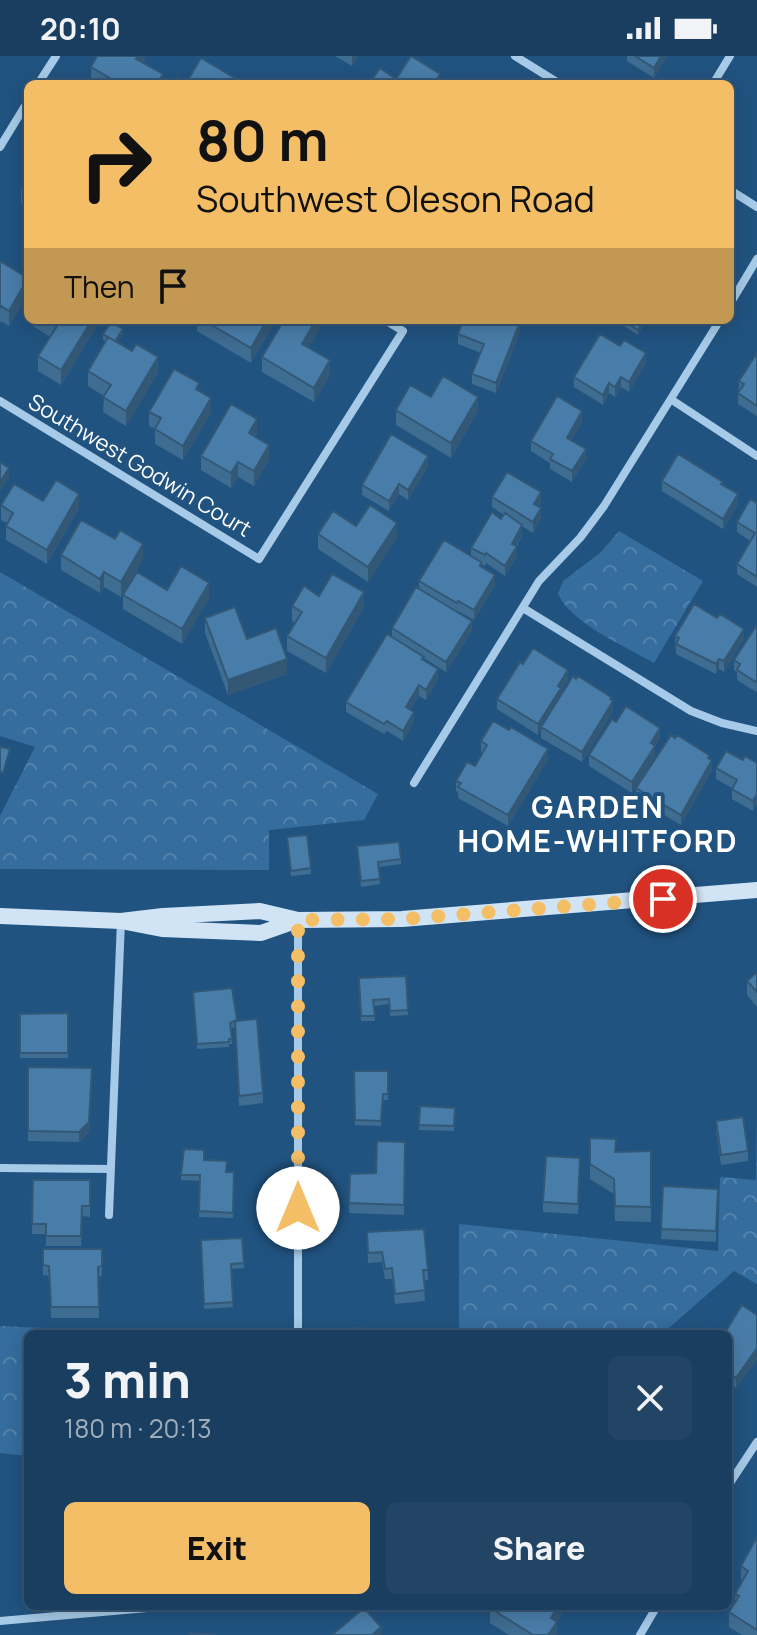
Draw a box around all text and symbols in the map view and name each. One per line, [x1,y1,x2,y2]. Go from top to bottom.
text: 20:10 [40,8,121,49]
text: 80 m [196,101,329,178]
icon: right [64,112,168,216]
text: Southwest Oleson Road [196,174,595,223]
icon: arrive [151,264,195,308]
text: Then [64,266,135,307]
street label: Southwest Godwin Court [23,386,257,544]
district label: GARDEN HOME-WHITFORD [457,786,739,861]
pin [629,865,697,933]
icon: arrive [641,877,685,921]
position arrow [256,1166,340,1250]
text: 3 min [64,1347,191,1412]
button: close [608,1356,692,1440]
text: 180 m · 20:13 [64,1410,212,1446]
button: Exit [64,1502,370,1594]
button: Share [386,1502,692,1594]

